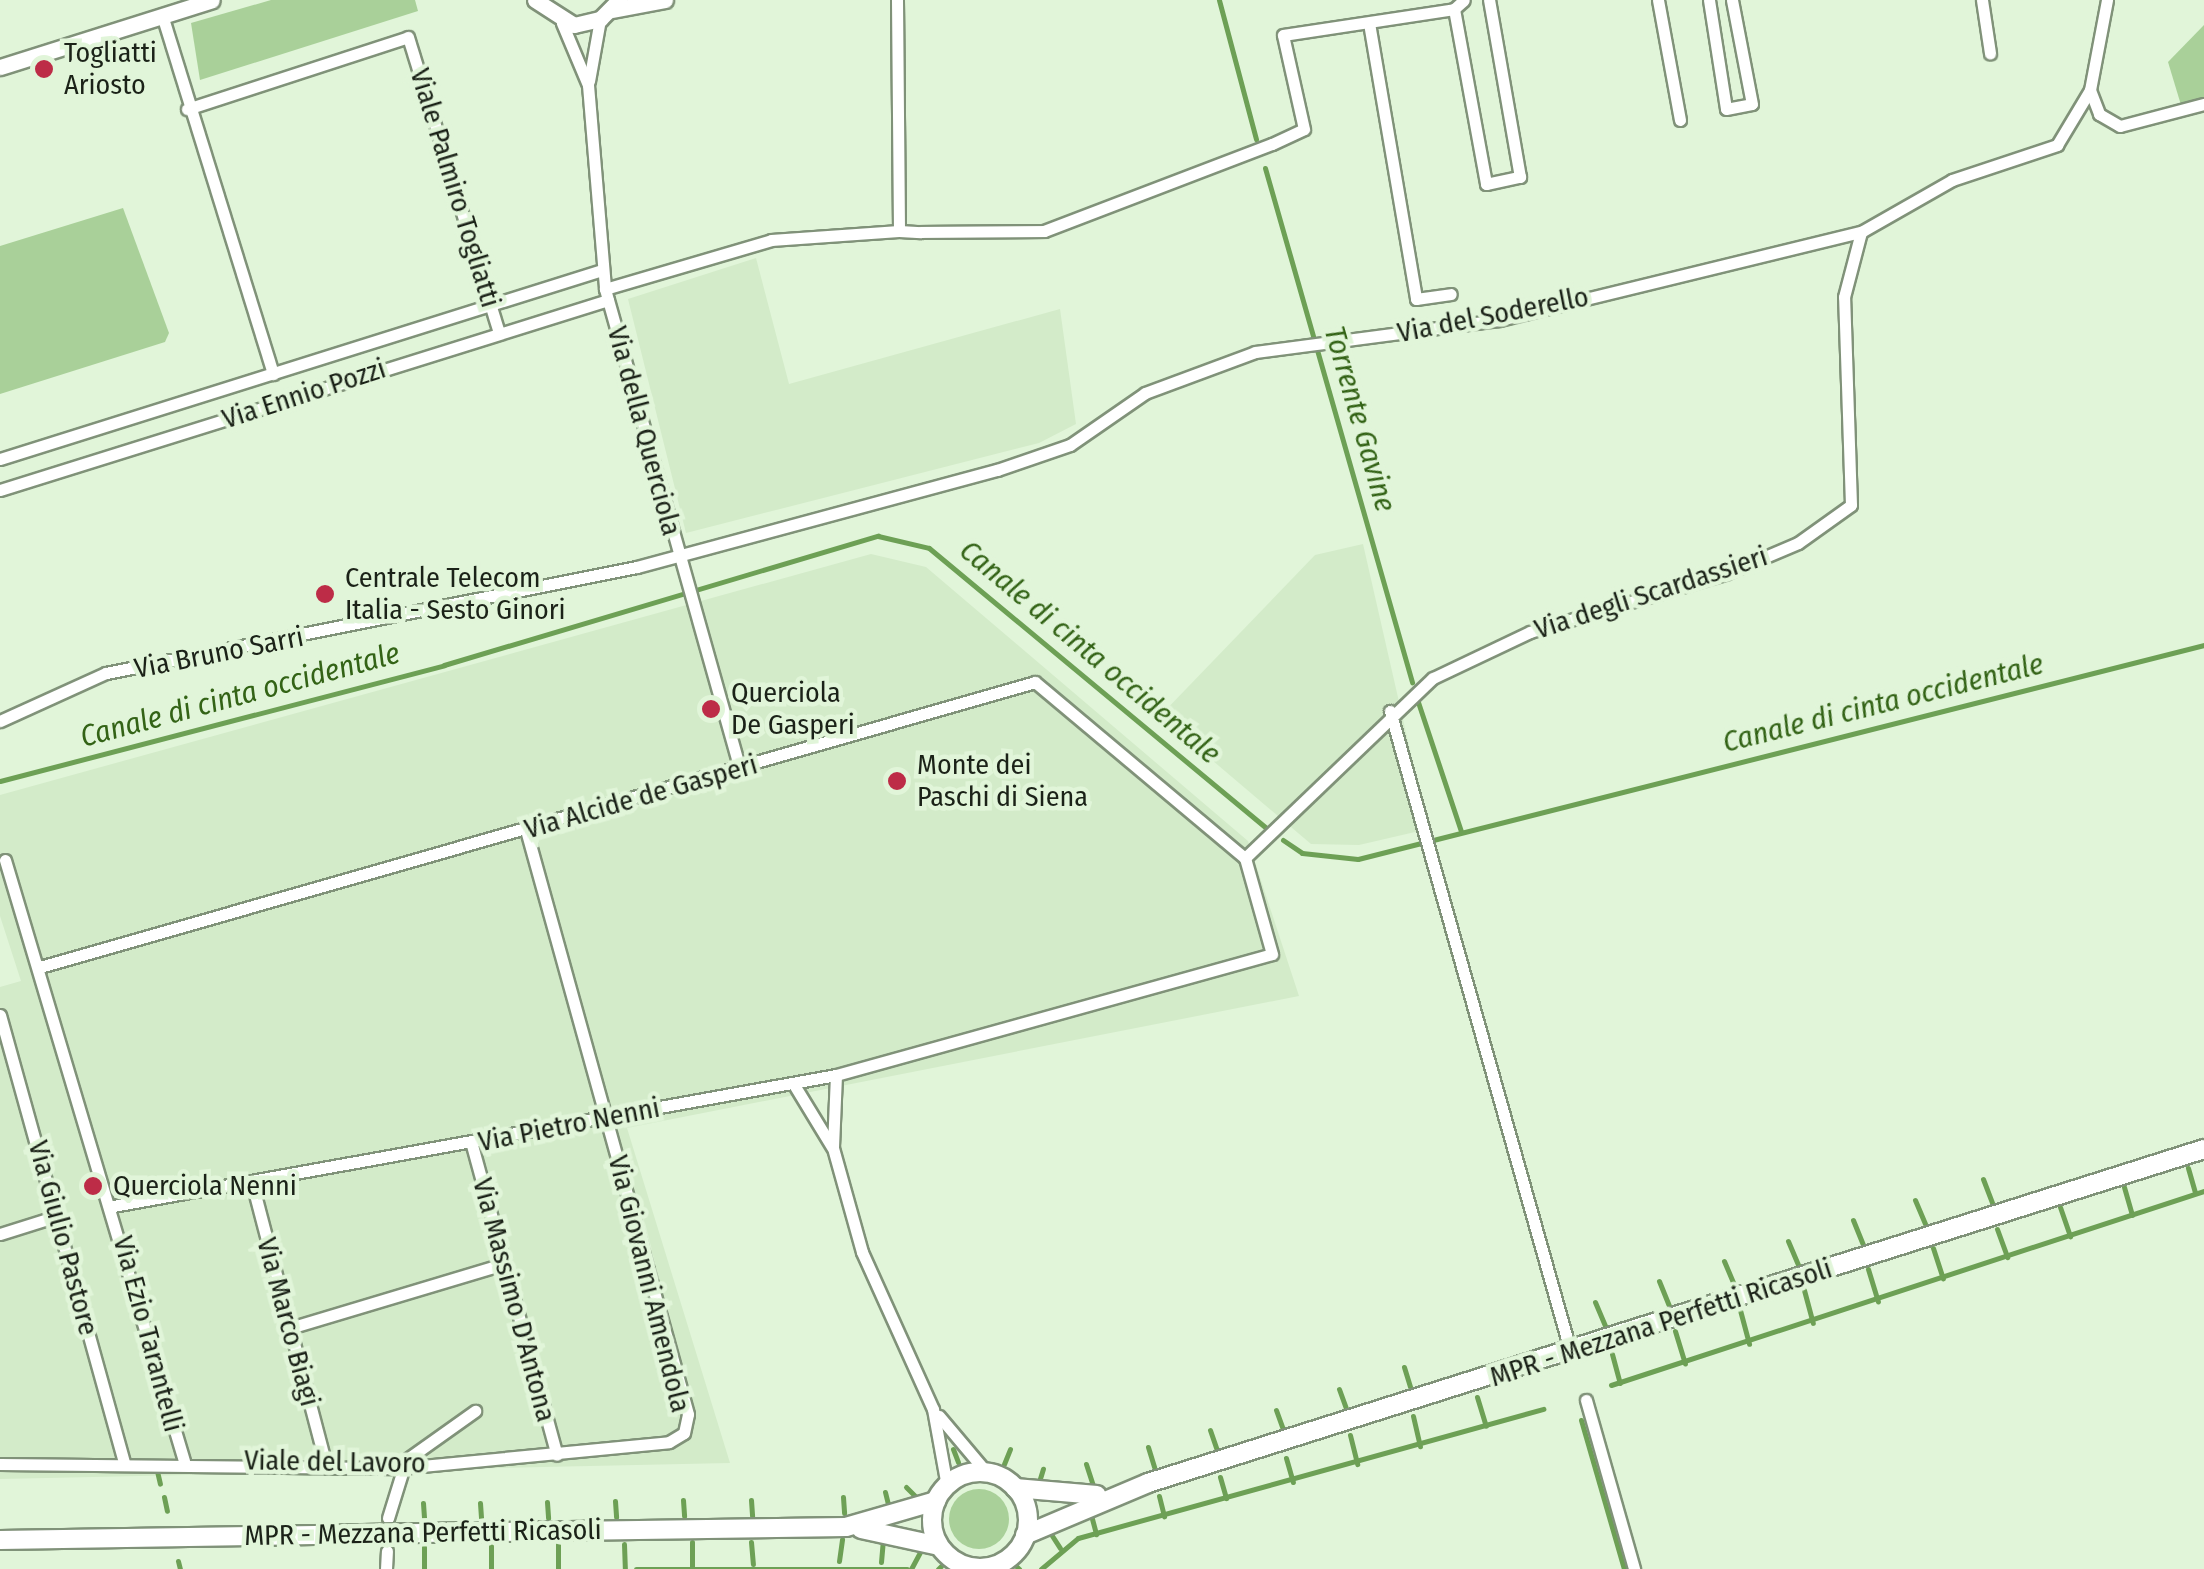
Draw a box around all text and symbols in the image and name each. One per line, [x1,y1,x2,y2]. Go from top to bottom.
place label: Togliatti Ariosto [64,36,157,102]
marker: Togliatti Ariosto [33,58,55,80]
street label: Viale Palmiro Togliatti [403,64,507,312]
street label: Via del Soderello [1395,280,1591,350]
water label: Torrente Gavine [1316,322,1404,516]
street label: Via della Querciola [600,323,688,539]
street label: Via Ennio Pozzi [218,352,390,436]
water label: Canale di cinta occidentale [952,532,1228,772]
street label: Via degli Scardassieri [1530,540,1772,646]
place label: Centrale Telecom Italia - Sesto Ginori [345,561,566,627]
marker: Centrale Telecom Italia - Sesto Ginori [314,583,336,605]
street label: Via Bruno Sarri [132,620,306,686]
water label: Canale di cinta occidentale [76,635,404,755]
water label: Canale di cinta occidentale [1719,646,2047,760]
place label: Querciola De Gasperi [731,676,855,742]
marker: Querciola De Gasperi [700,698,722,720]
street label: Via Alcide de Gasperi [521,748,761,846]
place label: Monte dei Paschi di Siena [917,748,1088,814]
marker: Monte dei Paschi di Siena [886,770,908,792]
street label: Via Pietro Nenni [475,1091,663,1159]
street label: Via Giulio Pastore [21,1137,105,1339]
street label: Via Giovanni Amendola [601,1152,697,1416]
place label: Querciola Nenni [113,1169,297,1203]
street label: Via Massimo D'Antona [465,1174,563,1426]
marker: Querciola Nenni [82,1175,104,1197]
street label: Via Ezio Tarantelli [106,1232,190,1436]
street label: Via Marco Biagi [249,1234,327,1410]
street label: MPR - Mezzana Perfetti Ricasoli [1486,1252,1836,1394]
street label: Viale del Lavoro [244,1444,426,1480]
street label: MPR - Mezzana Perfetti Ricasoli [244,1513,602,1553]

